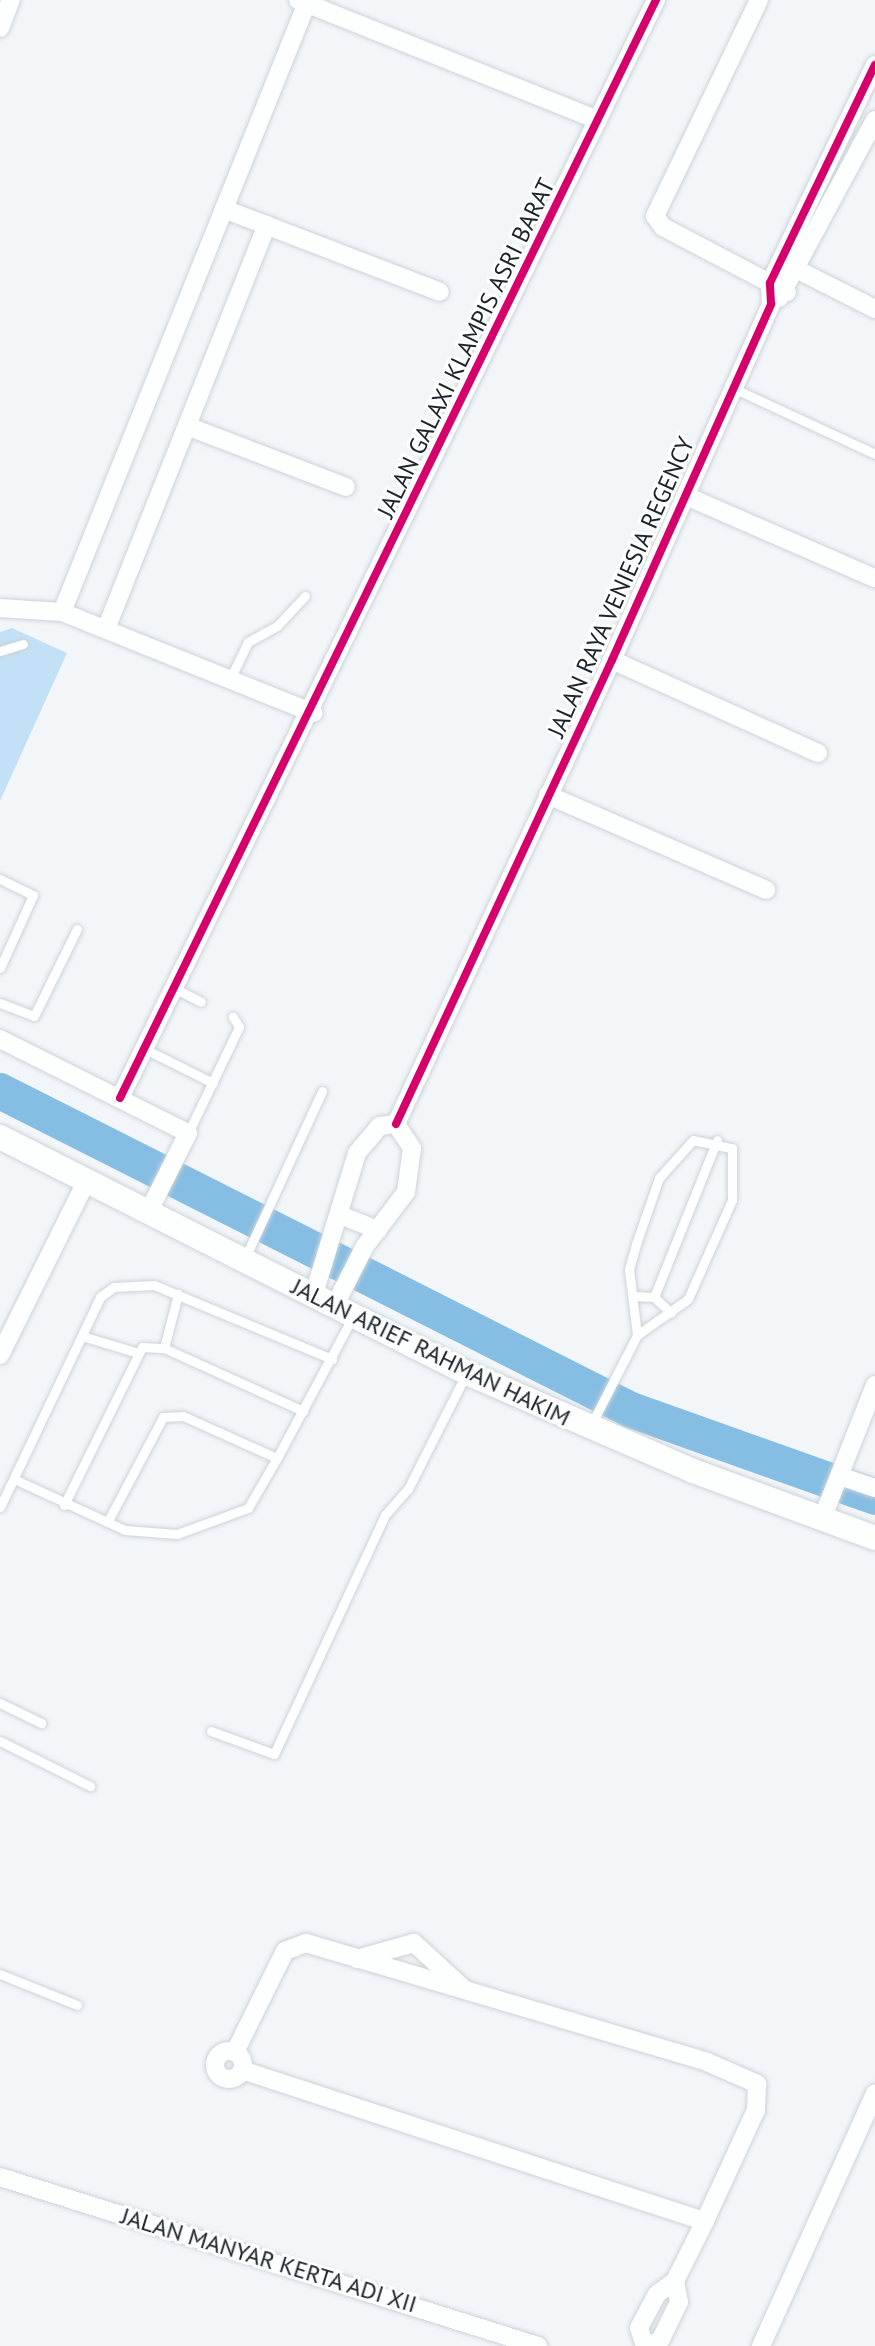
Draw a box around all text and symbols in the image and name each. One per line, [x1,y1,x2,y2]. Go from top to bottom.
street label: JALAN GALAXI KLAMPIS ASRI BARAT [371,173,561,523]
street label: JALAN RAYA VENIESIA REGENCY [541,431,701,743]
street label: JALAN ARIEF RAHMAN HAKIM [287,1272,575,1432]
street label: JALAN MANYAR KERTA ADI XII [116,2201,422,2319]

